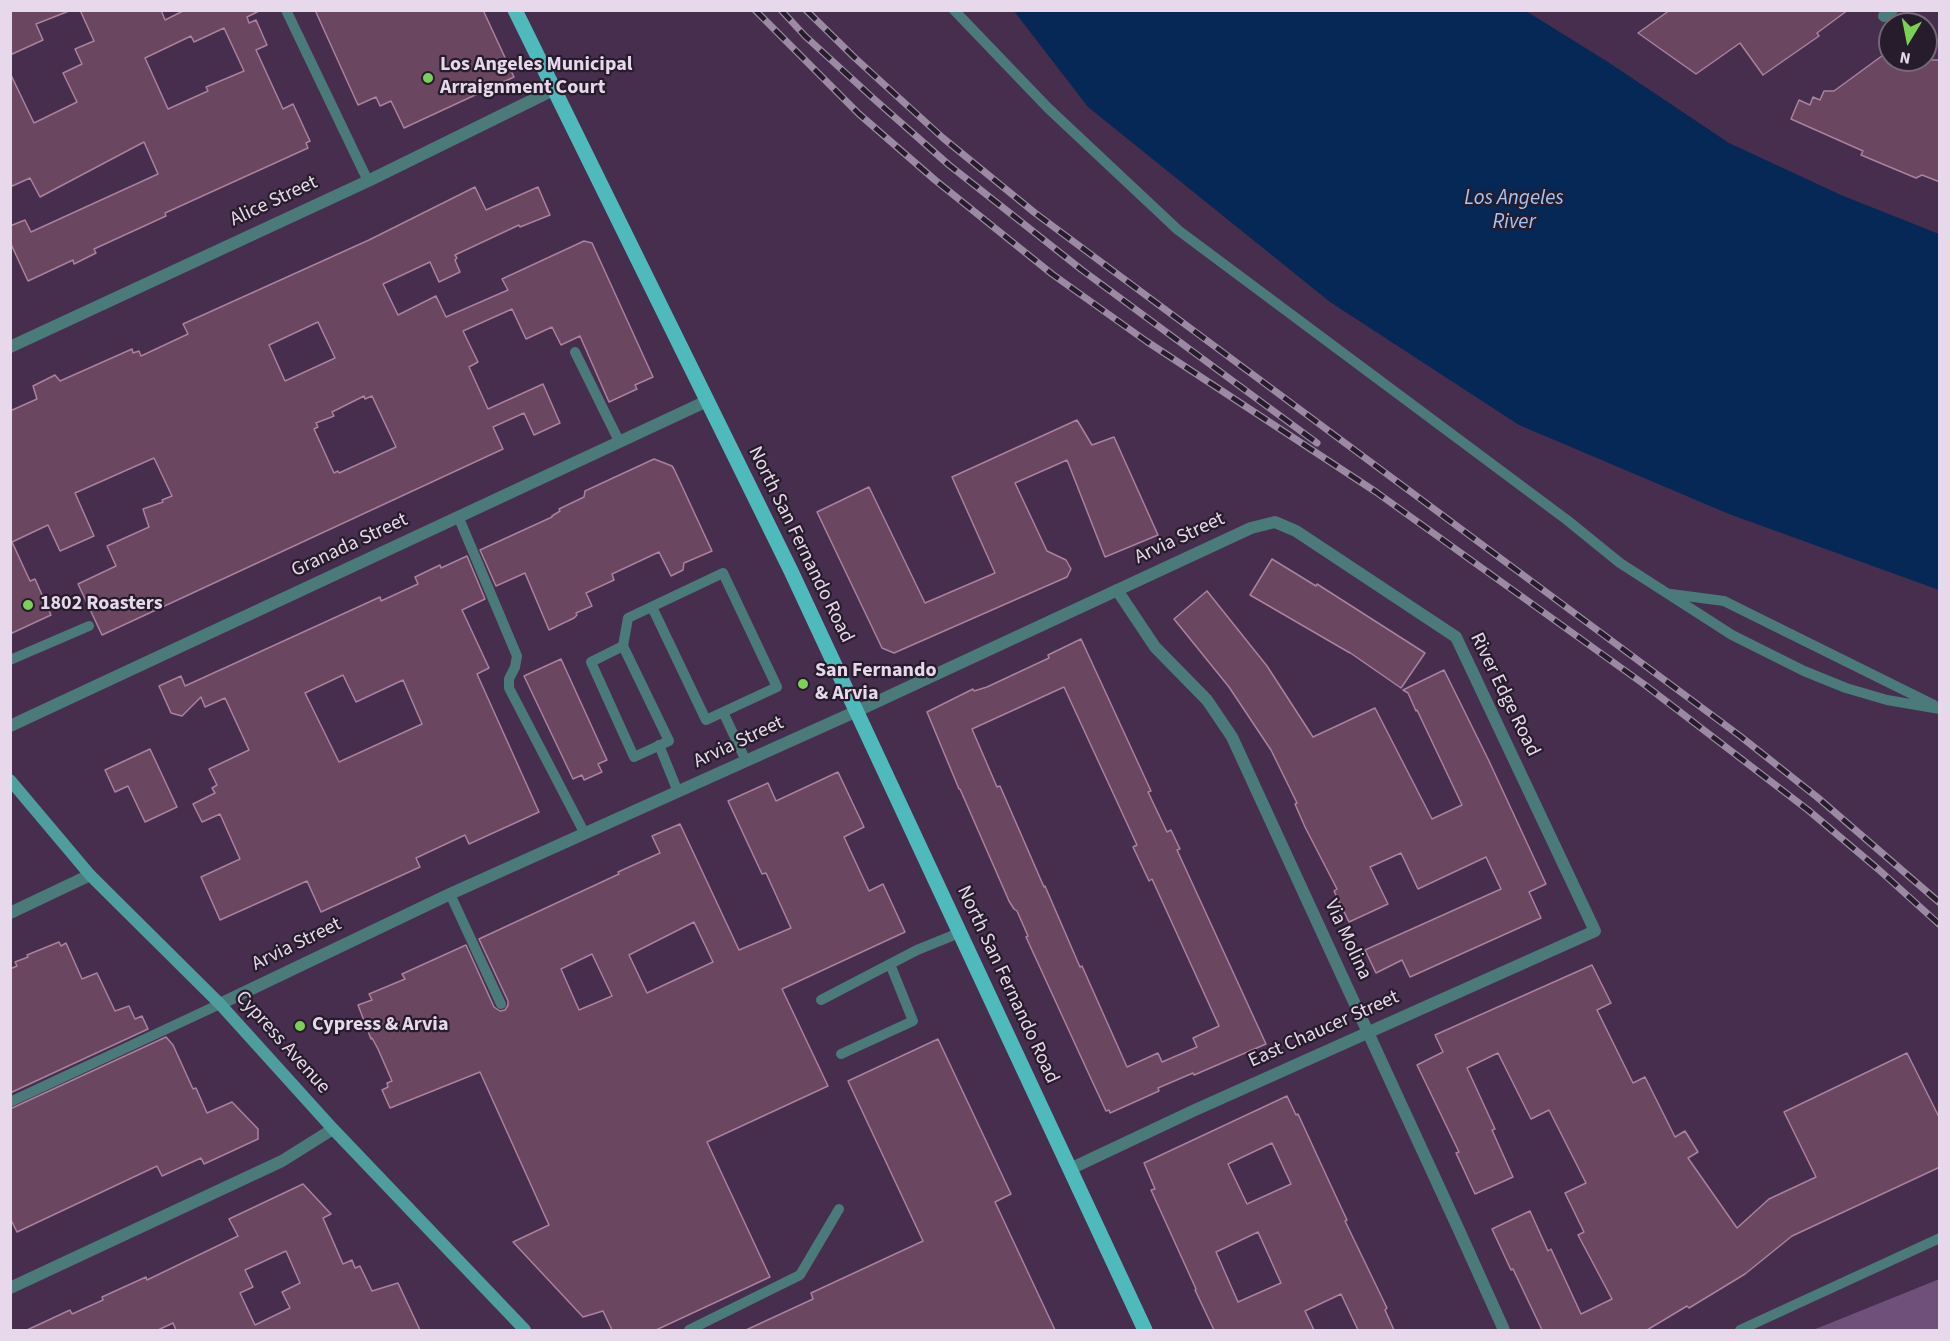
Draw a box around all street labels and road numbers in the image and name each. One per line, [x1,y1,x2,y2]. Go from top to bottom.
street label: Alice Street [227,171,321,233]
street label: North San Fernando Road [742,443,858,647]
street label: Arvia Street [1131,508,1229,570]
street label: Granada Street [288,509,412,583]
street label: River Edge Road [1464,629,1544,761]
street label: Arvia Street [690,712,788,774]
street label: North San Fernando Road [951,882,1063,1088]
street label: Via Molina [1318,896,1376,984]
street label: Arvia Street [248,913,346,977]
street label: Cypress Avenue [229,986,335,1100]
street label: East Chaucer Street [1245,986,1403,1074]

